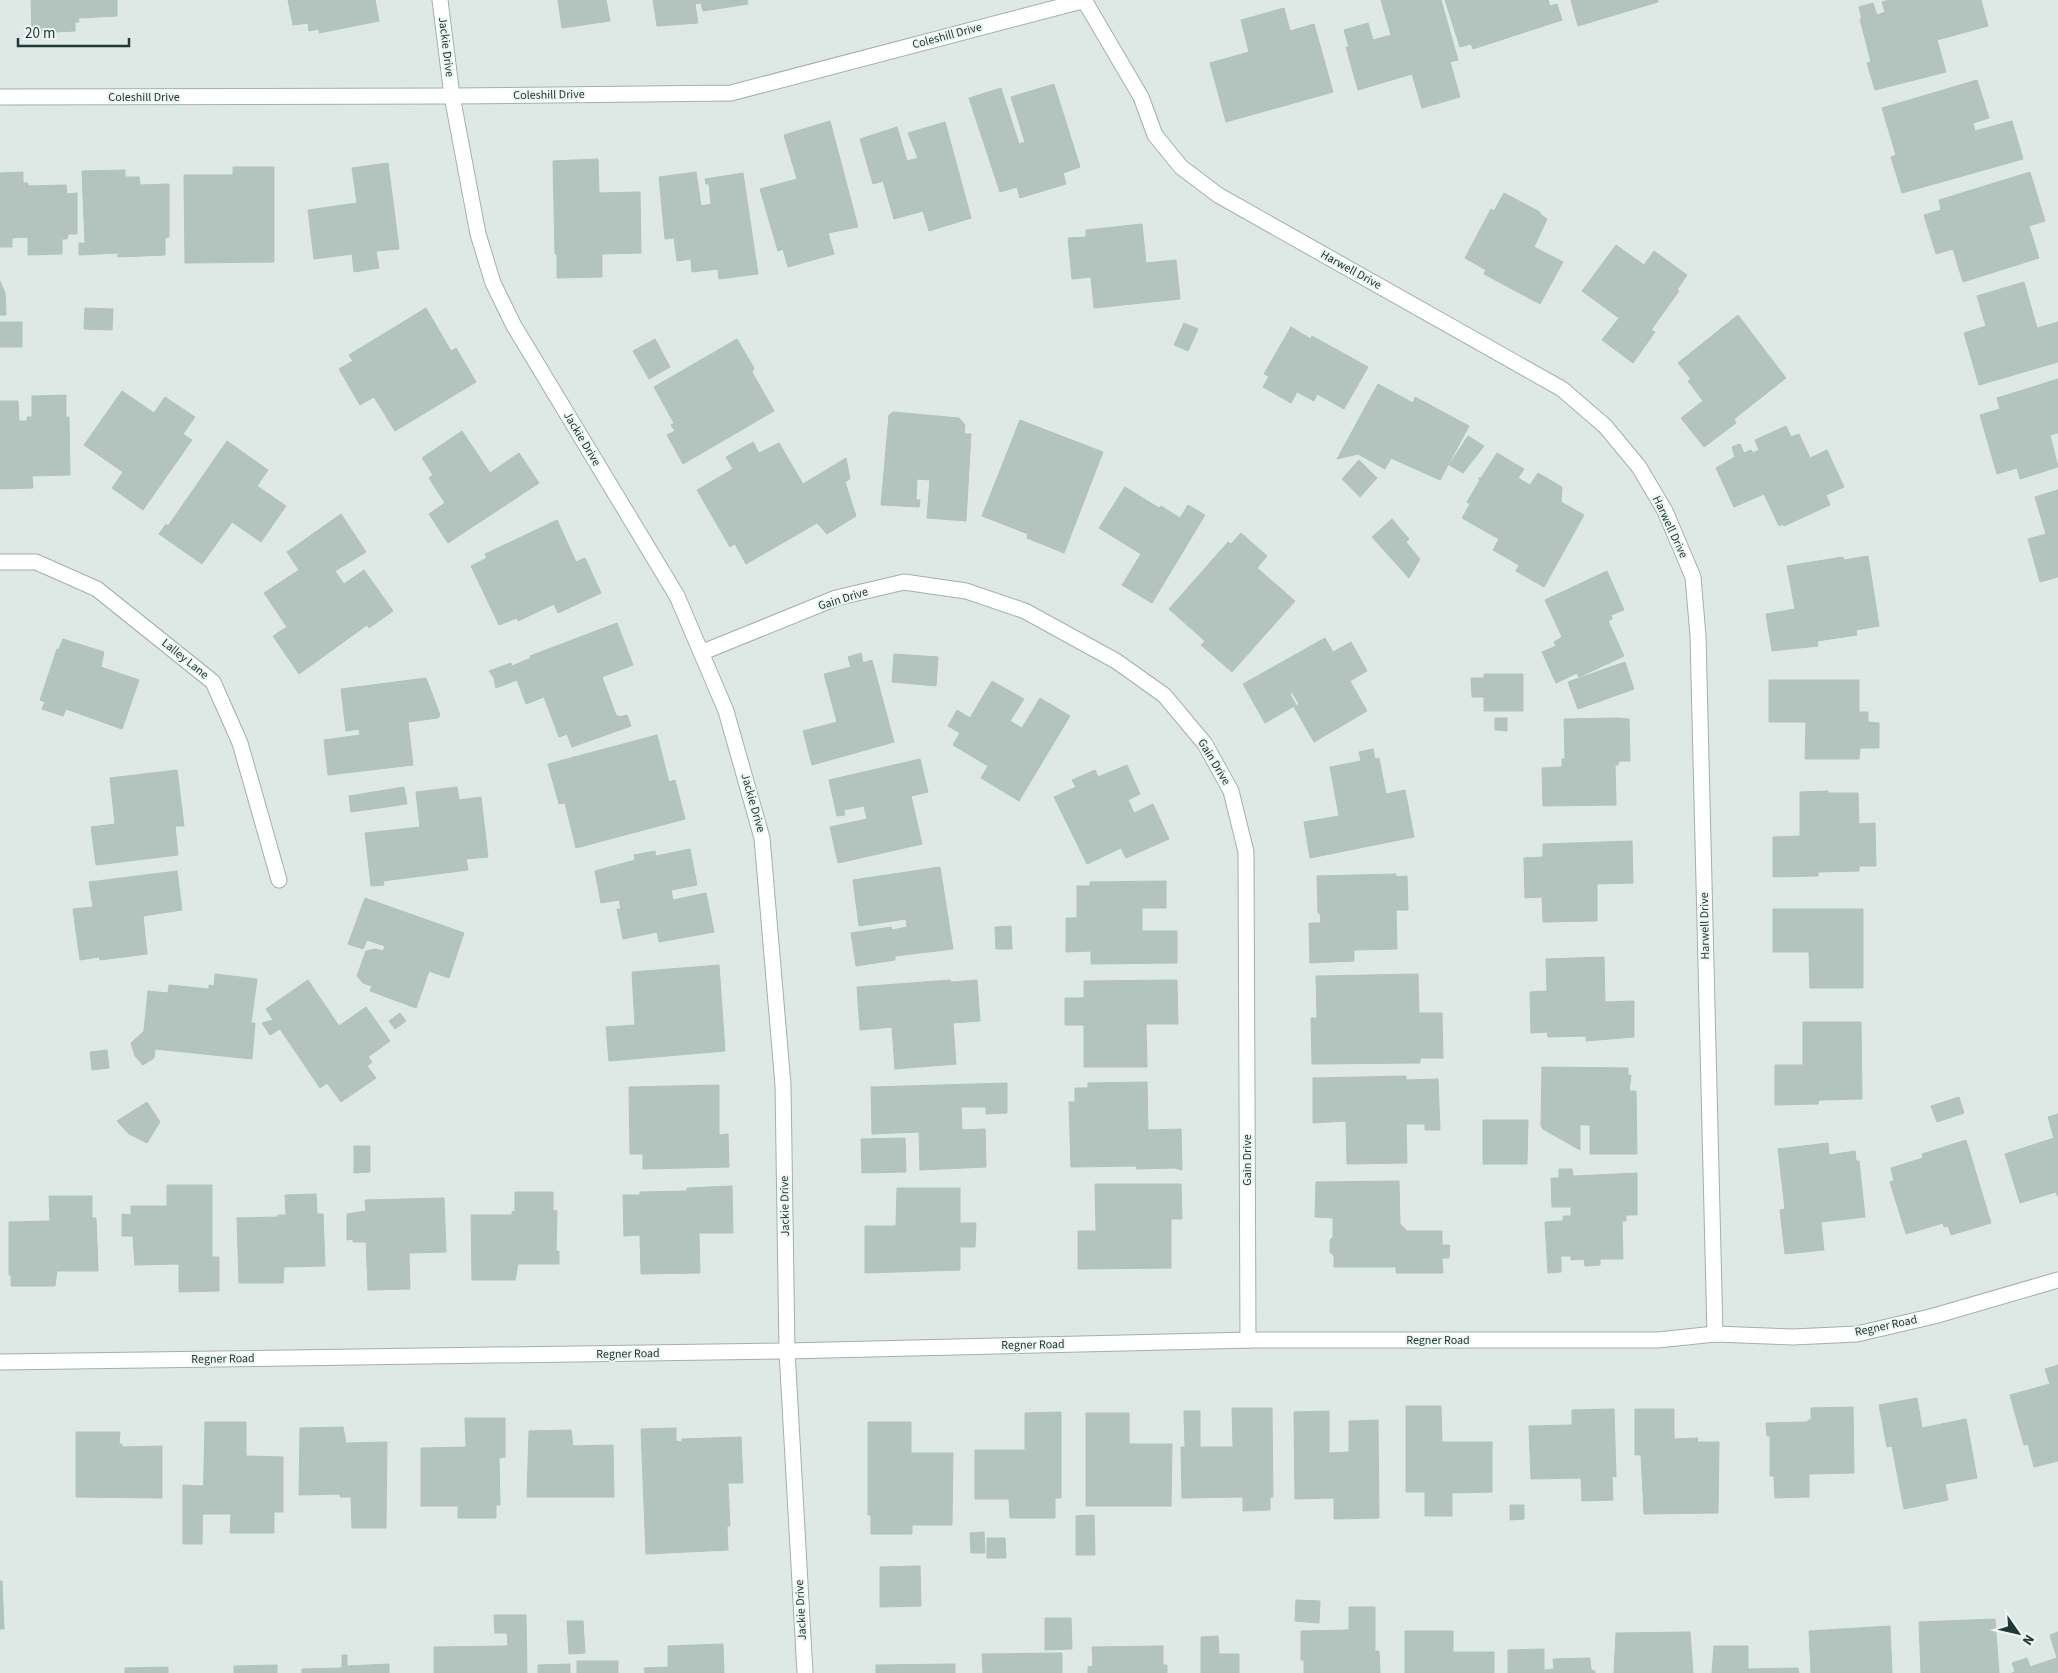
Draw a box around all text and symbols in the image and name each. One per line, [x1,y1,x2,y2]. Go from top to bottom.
scale bar [18,15,129,47]
street label: Jackie Drive [434,16,458,78]
street label: Coleshill Drive [910,19,984,53]
text: 20 m [25,23,55,44]
street label: Coleshill Drive [513,86,585,104]
street label: Coleshill Drive [108,89,180,106]
street label: Harwell Drive [1317,246,1385,294]
street label: Jackie Drive [559,409,605,469]
street label: Harwell Drive [1648,493,1692,561]
street label: Gain Drive [816,583,870,615]
street label: Lalley Lane [158,635,212,683]
street label: Gain Drive [1193,736,1235,788]
street label: Jackie Drive [736,772,770,834]
street label: Harwell Drive [1696,892,1714,960]
street label: Gain Drive [1239,1134,1256,1186]
street label: Jackie Drive [776,1176,794,1236]
street label: Regner Road [1853,1311,1919,1341]
street label: Regner Road [1406,1332,1470,1349]
street label: Regner Road [1001,1336,1065,1354]
street label: Regner Road [596,1345,660,1363]
street label: Regner Road [191,1350,255,1368]
street label: Jackie Drive [791,1579,811,1641]
north arrow [1993,1608,2043,1658]
text: N [2017,1630,2039,1649]

